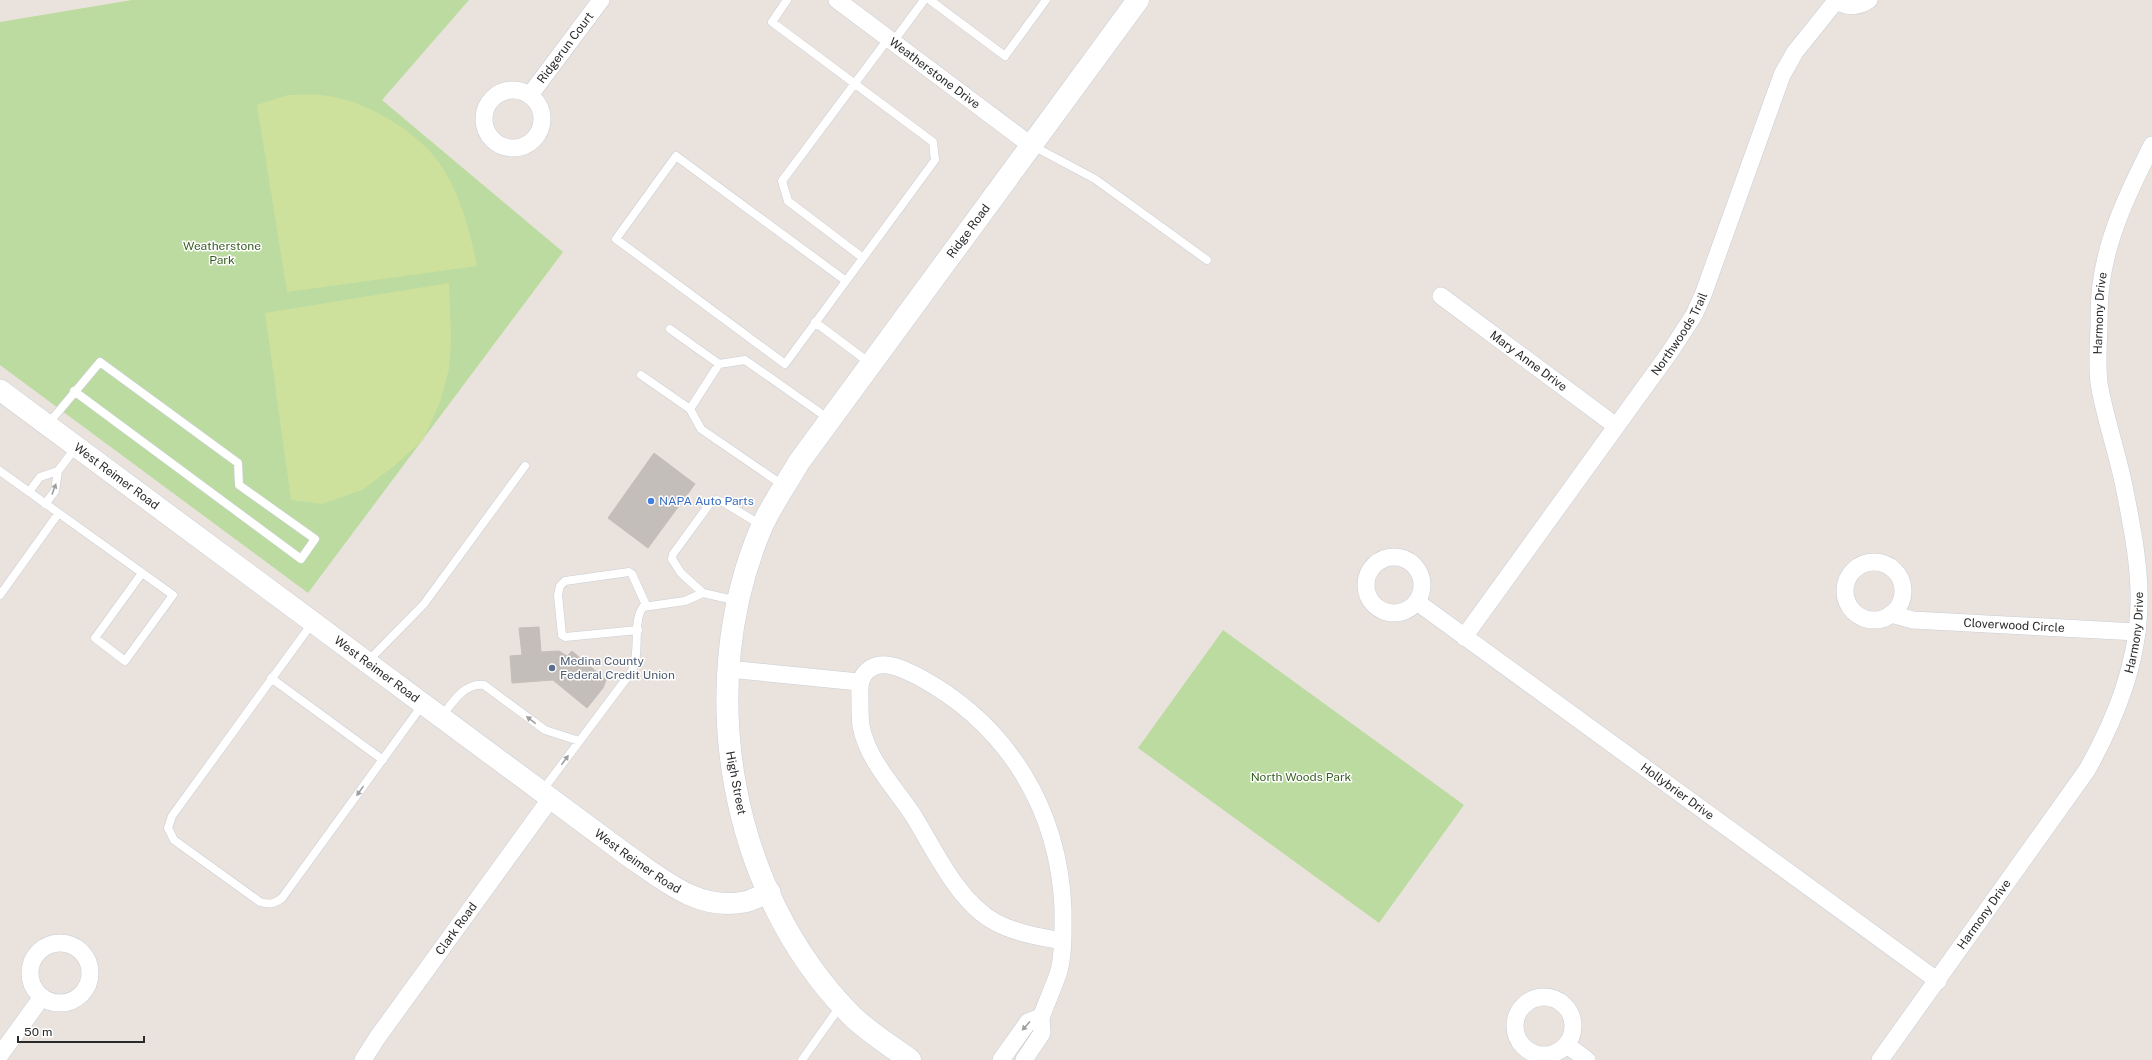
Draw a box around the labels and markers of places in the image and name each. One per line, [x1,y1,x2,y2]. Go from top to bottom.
place label: NAPA Auto Parts [659,494,754,508]
marker: NAPA Auto Parts [646,496,656,506]
place label: Medina County Federal Credit Union [560,654,675,682]
marker: Medina County Federal Credit Union [547,663,557,673]

